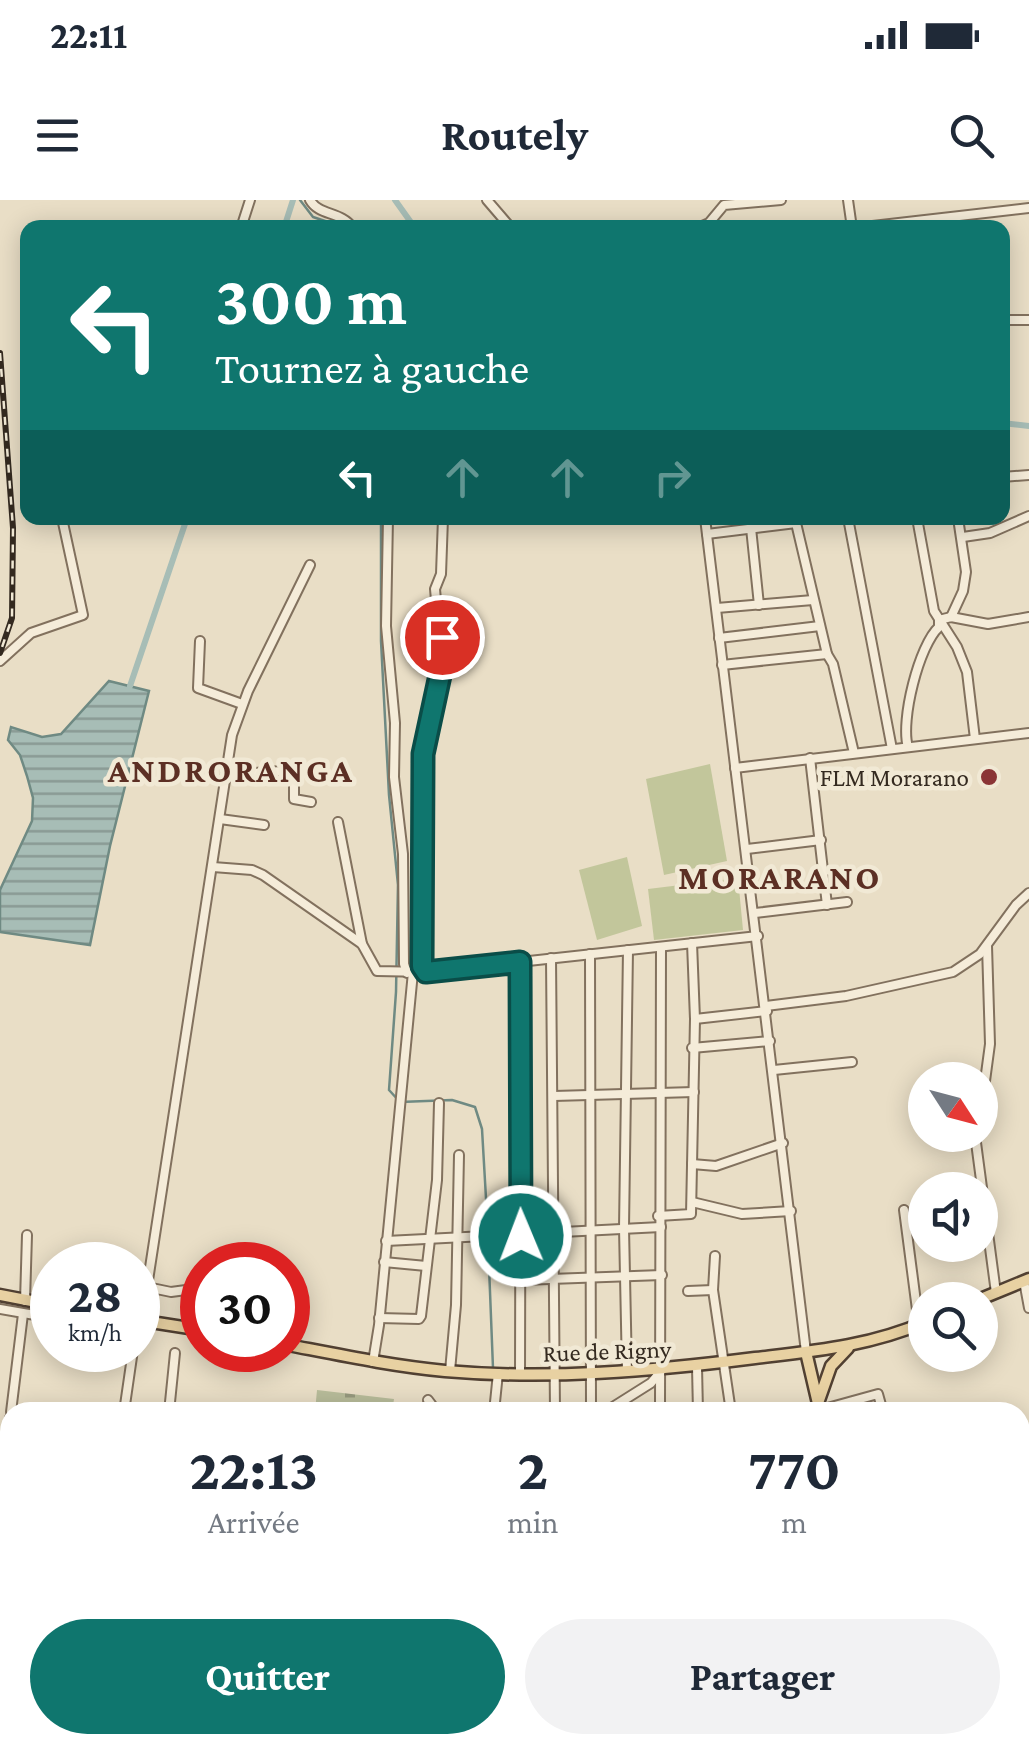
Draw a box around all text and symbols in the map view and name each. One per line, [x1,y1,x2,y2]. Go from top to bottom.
text: 22:11 [50,14,127,56]
icon: menu [30,108,85,163]
icon: search [944,108,999,163]
text: Routely [441,110,588,160]
icon: left [50,260,180,390]
text: 300 m [215,261,407,339]
text: Tournez à gauche [215,343,529,393]
icon: left [330,450,385,505]
icon: ahead [435,450,490,505]
icon: ahead [540,450,595,505]
icon: right [645,450,700,505]
pin [400,595,485,680]
icon: arrive [415,610,470,665]
district label: ANDRORANGA [107,751,354,790]
place label: FLM Morarano [820,764,969,791]
marker: FLM Morarano [978,766,1000,788]
district label: MORARANO [678,858,882,897]
north arrow [908,1062,998,1152]
map controls [908,1062,998,1372]
button: sound [908,1172,998,1262]
position arrow [469,1184,573,1288]
speed limit sign: 30 [180,1242,310,1372]
text: 28 [68,1267,122,1323]
button: search [908,1282,998,1372]
text: km/h [68,1319,122,1346]
street label: Rue de Rigny [542,1335,672,1368]
text: 22:13 [189,1435,318,1502]
text: 2 [518,1435,548,1502]
text: 770 [748,1435,841,1502]
text: Arrivée [208,1504,300,1540]
text: min [507,1504,558,1540]
text: m [781,1504,807,1540]
button: Quitter [30,1619,505,1734]
button: Partager [525,1619,1000,1734]

